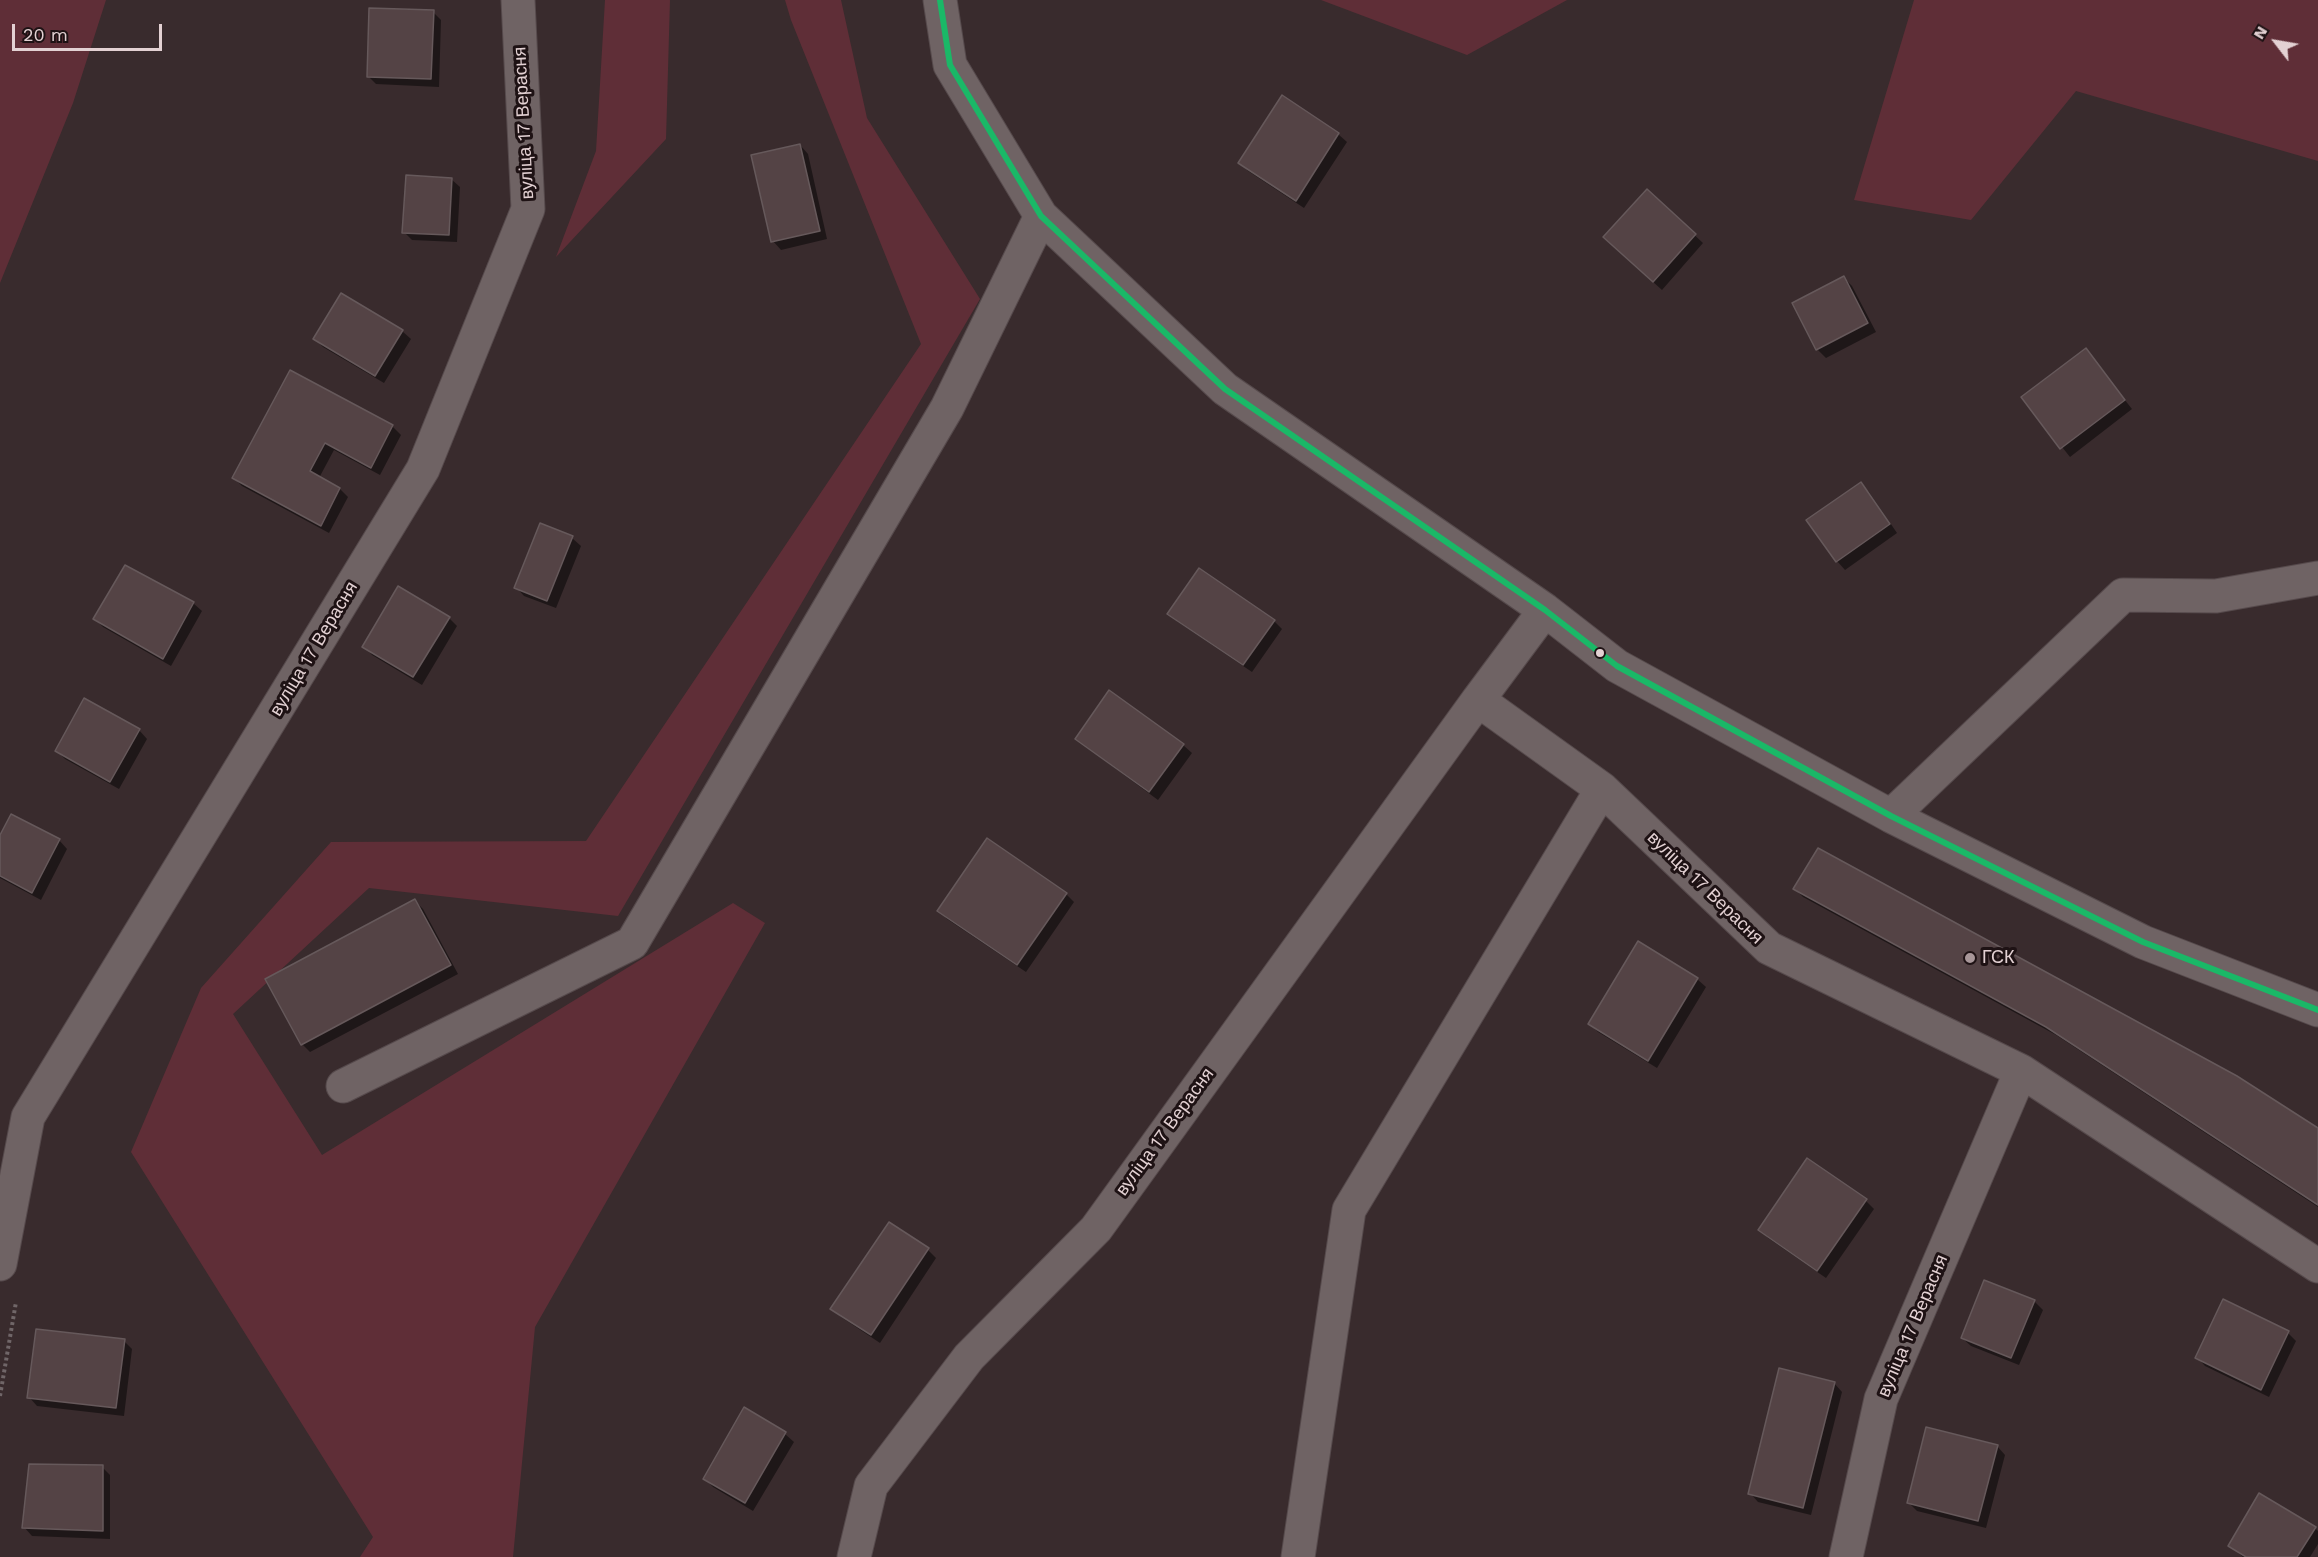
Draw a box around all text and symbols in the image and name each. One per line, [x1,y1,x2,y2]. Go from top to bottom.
scale bar [15,12,165,50]
north arrow [2246,12,2306,72]
text: N [2249,23,2271,42]
text: 20 m [23,24,68,45]
street label: вуліца 17 Верасня [509,46,539,200]
street label: вуліца 17 Верасня [265,578,363,720]
unlabelled marker [1594,647,1606,659]
street label: вуліца 17 Верасня [1643,827,1767,949]
place label: ГСК [1982,947,2014,969]
marker: ГСК [1963,951,1977,965]
street label: вуліца 17 Верасня [1111,1064,1219,1200]
street label: вуліца 17 Верасня [1873,1251,1953,1401]

